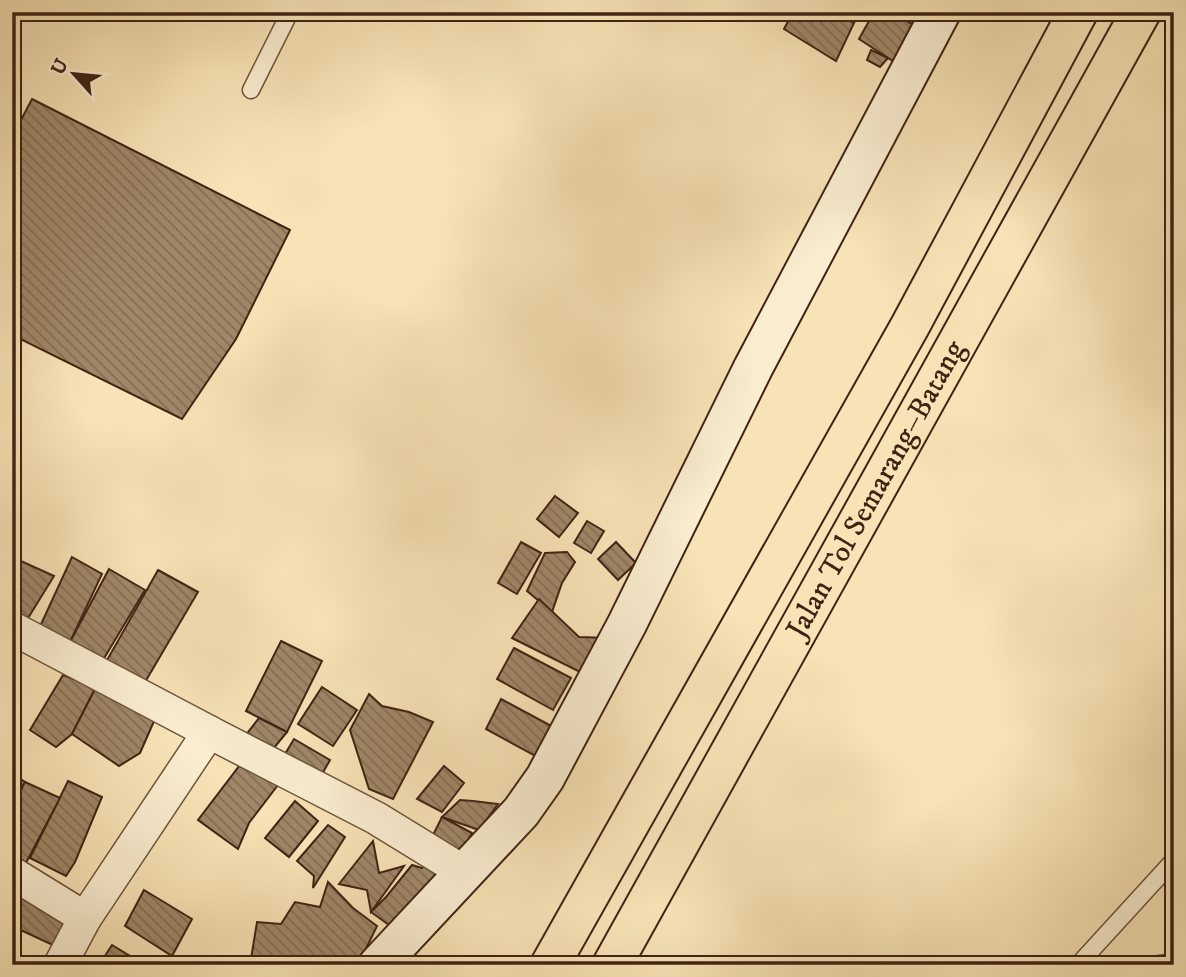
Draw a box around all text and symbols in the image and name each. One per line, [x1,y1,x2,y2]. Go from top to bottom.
north arrow [38,38,108,108]
text: U [47,55,74,79]
street label: Jalan Tol Semarang–Batang [777,333,974,648]

